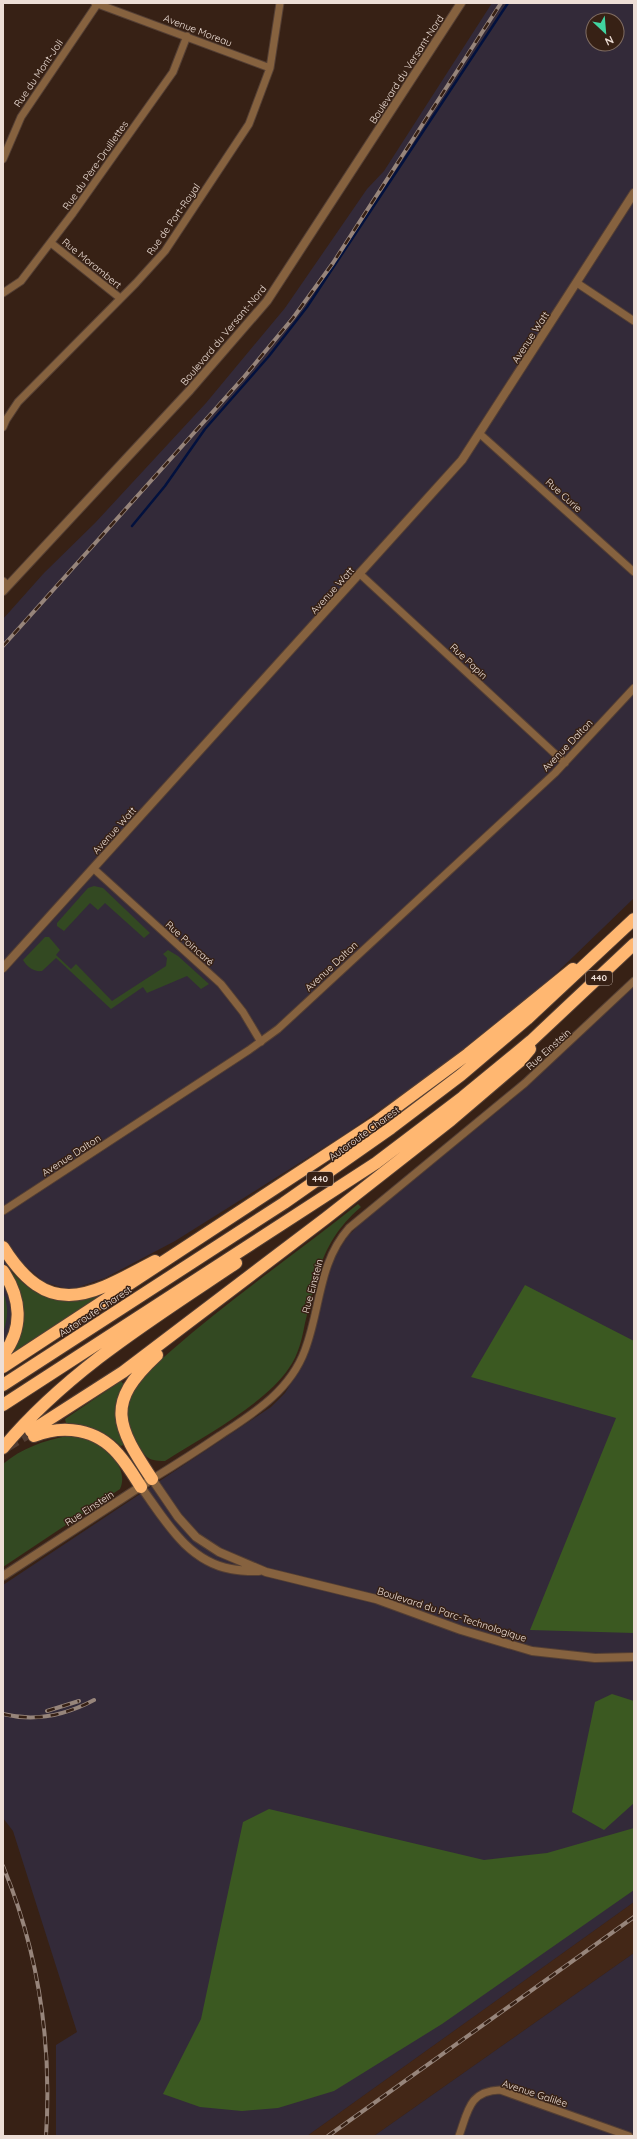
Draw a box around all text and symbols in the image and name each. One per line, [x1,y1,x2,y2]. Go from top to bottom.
street label: Avenue Moreau [162,11,234,49]
street label: Boulevard du Versant-Nord [366,12,447,126]
north arrow [585,12,625,52]
text: N [603,33,616,49]
street label: Rue du Mont-Joli [11,37,66,110]
street label: Rue du Père-Druillettes [60,118,131,212]
street label: Rue de Port-Royal [144,181,203,258]
street label: Rue Morambert [59,235,125,292]
street label: Boulevard du Versant-Nord [178,282,269,388]
street label: Avenue Watt [509,308,552,366]
street label: Rue Curie [543,476,585,515]
street label: Avenue Watt [308,563,357,617]
street label: Rue Papin [447,641,490,682]
street label: Avenue Dalton [539,717,596,774]
street label: Avenue Watt [90,803,139,857]
street label: Rue Poincaré [163,918,217,969]
street label: Avenue Dalton [302,939,361,994]
road number: 440 [586,971,612,985]
street label: Rue Einstein [523,1026,573,1073]
street label: Autoroute Charest [326,1103,403,1163]
street label: Avenue Dalton [39,1132,103,1179]
road number: 440 [307,1172,333,1186]
street label: Rue Einstein [299,1257,326,1315]
street label: Autoroute Charest [56,1283,135,1340]
street label: Rue Einstein [62,1488,116,1529]
street label: Boulevard du Parc-Technologique [376,1584,529,1645]
street label: Avenue Galilée [500,2077,570,2110]

